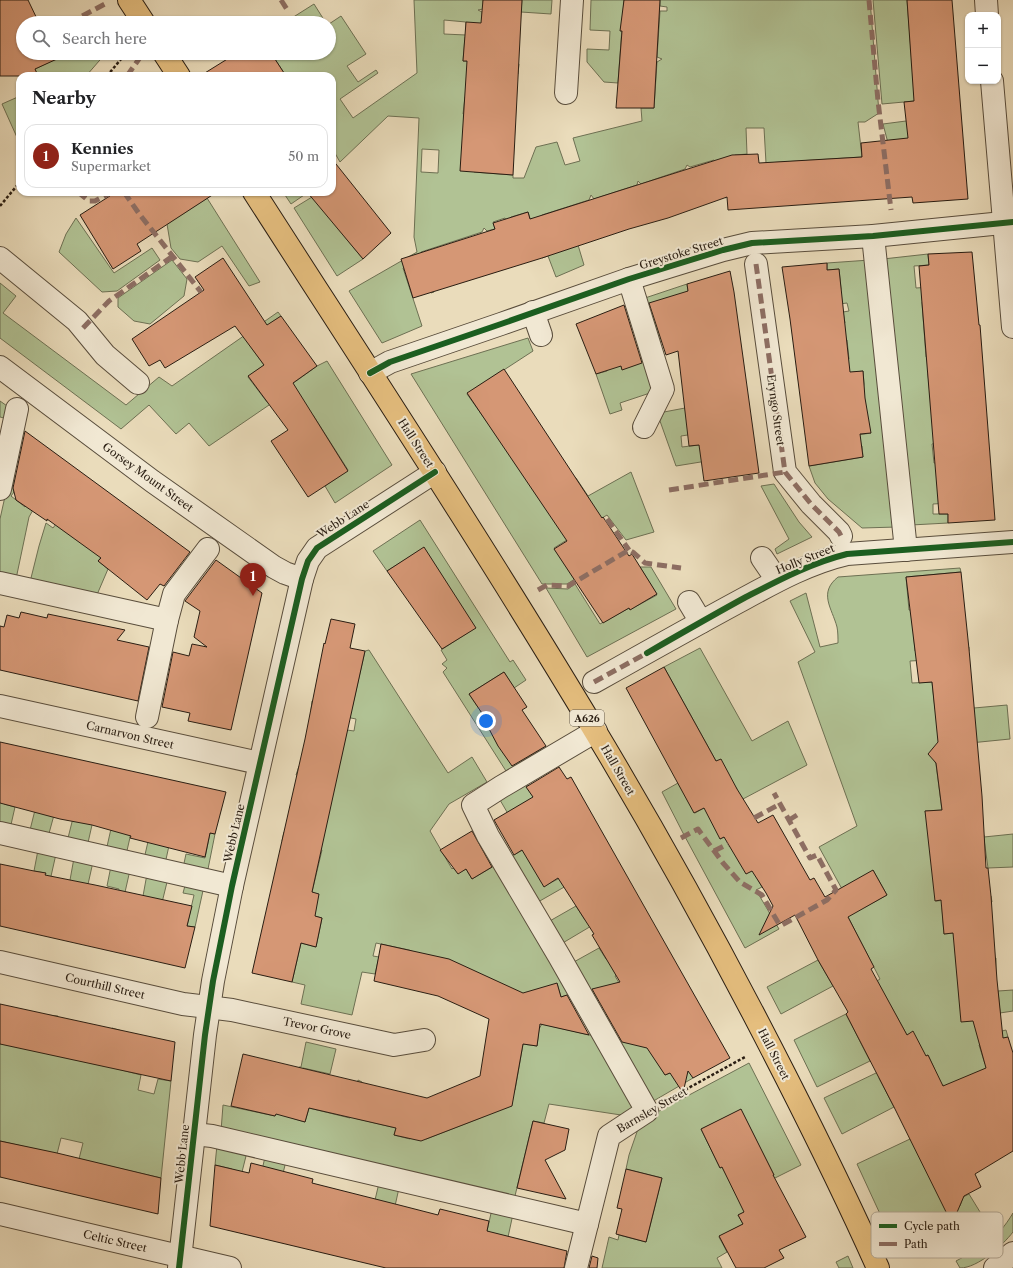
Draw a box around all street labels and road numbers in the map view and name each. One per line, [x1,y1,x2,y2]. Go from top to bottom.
street label: Greystoke Street [637,234,725,272]
street label: Eryngo Street [764,373,788,447]
street label: Hall Street [395,416,437,470]
street label: Gorsey Mount Street [100,439,196,515]
street label: Webb Lane [313,497,372,542]
street label: Holly Street [774,541,837,577]
road number: A626 [570,710,604,726]
street label: Carnarvon Street [85,718,175,752]
street label: Hall Street [598,742,638,798]
street label: Webb Lane [220,802,248,865]
street label: Courthill Street [64,970,146,1002]
street label: Trevor Grove [282,1014,352,1042]
street label: Hall Street [755,1026,793,1082]
street label: Barnsley Street [614,1084,690,1136]
street label: Webb Lane [172,1124,192,1185]
street label: Celtic Street [82,1227,148,1255]

